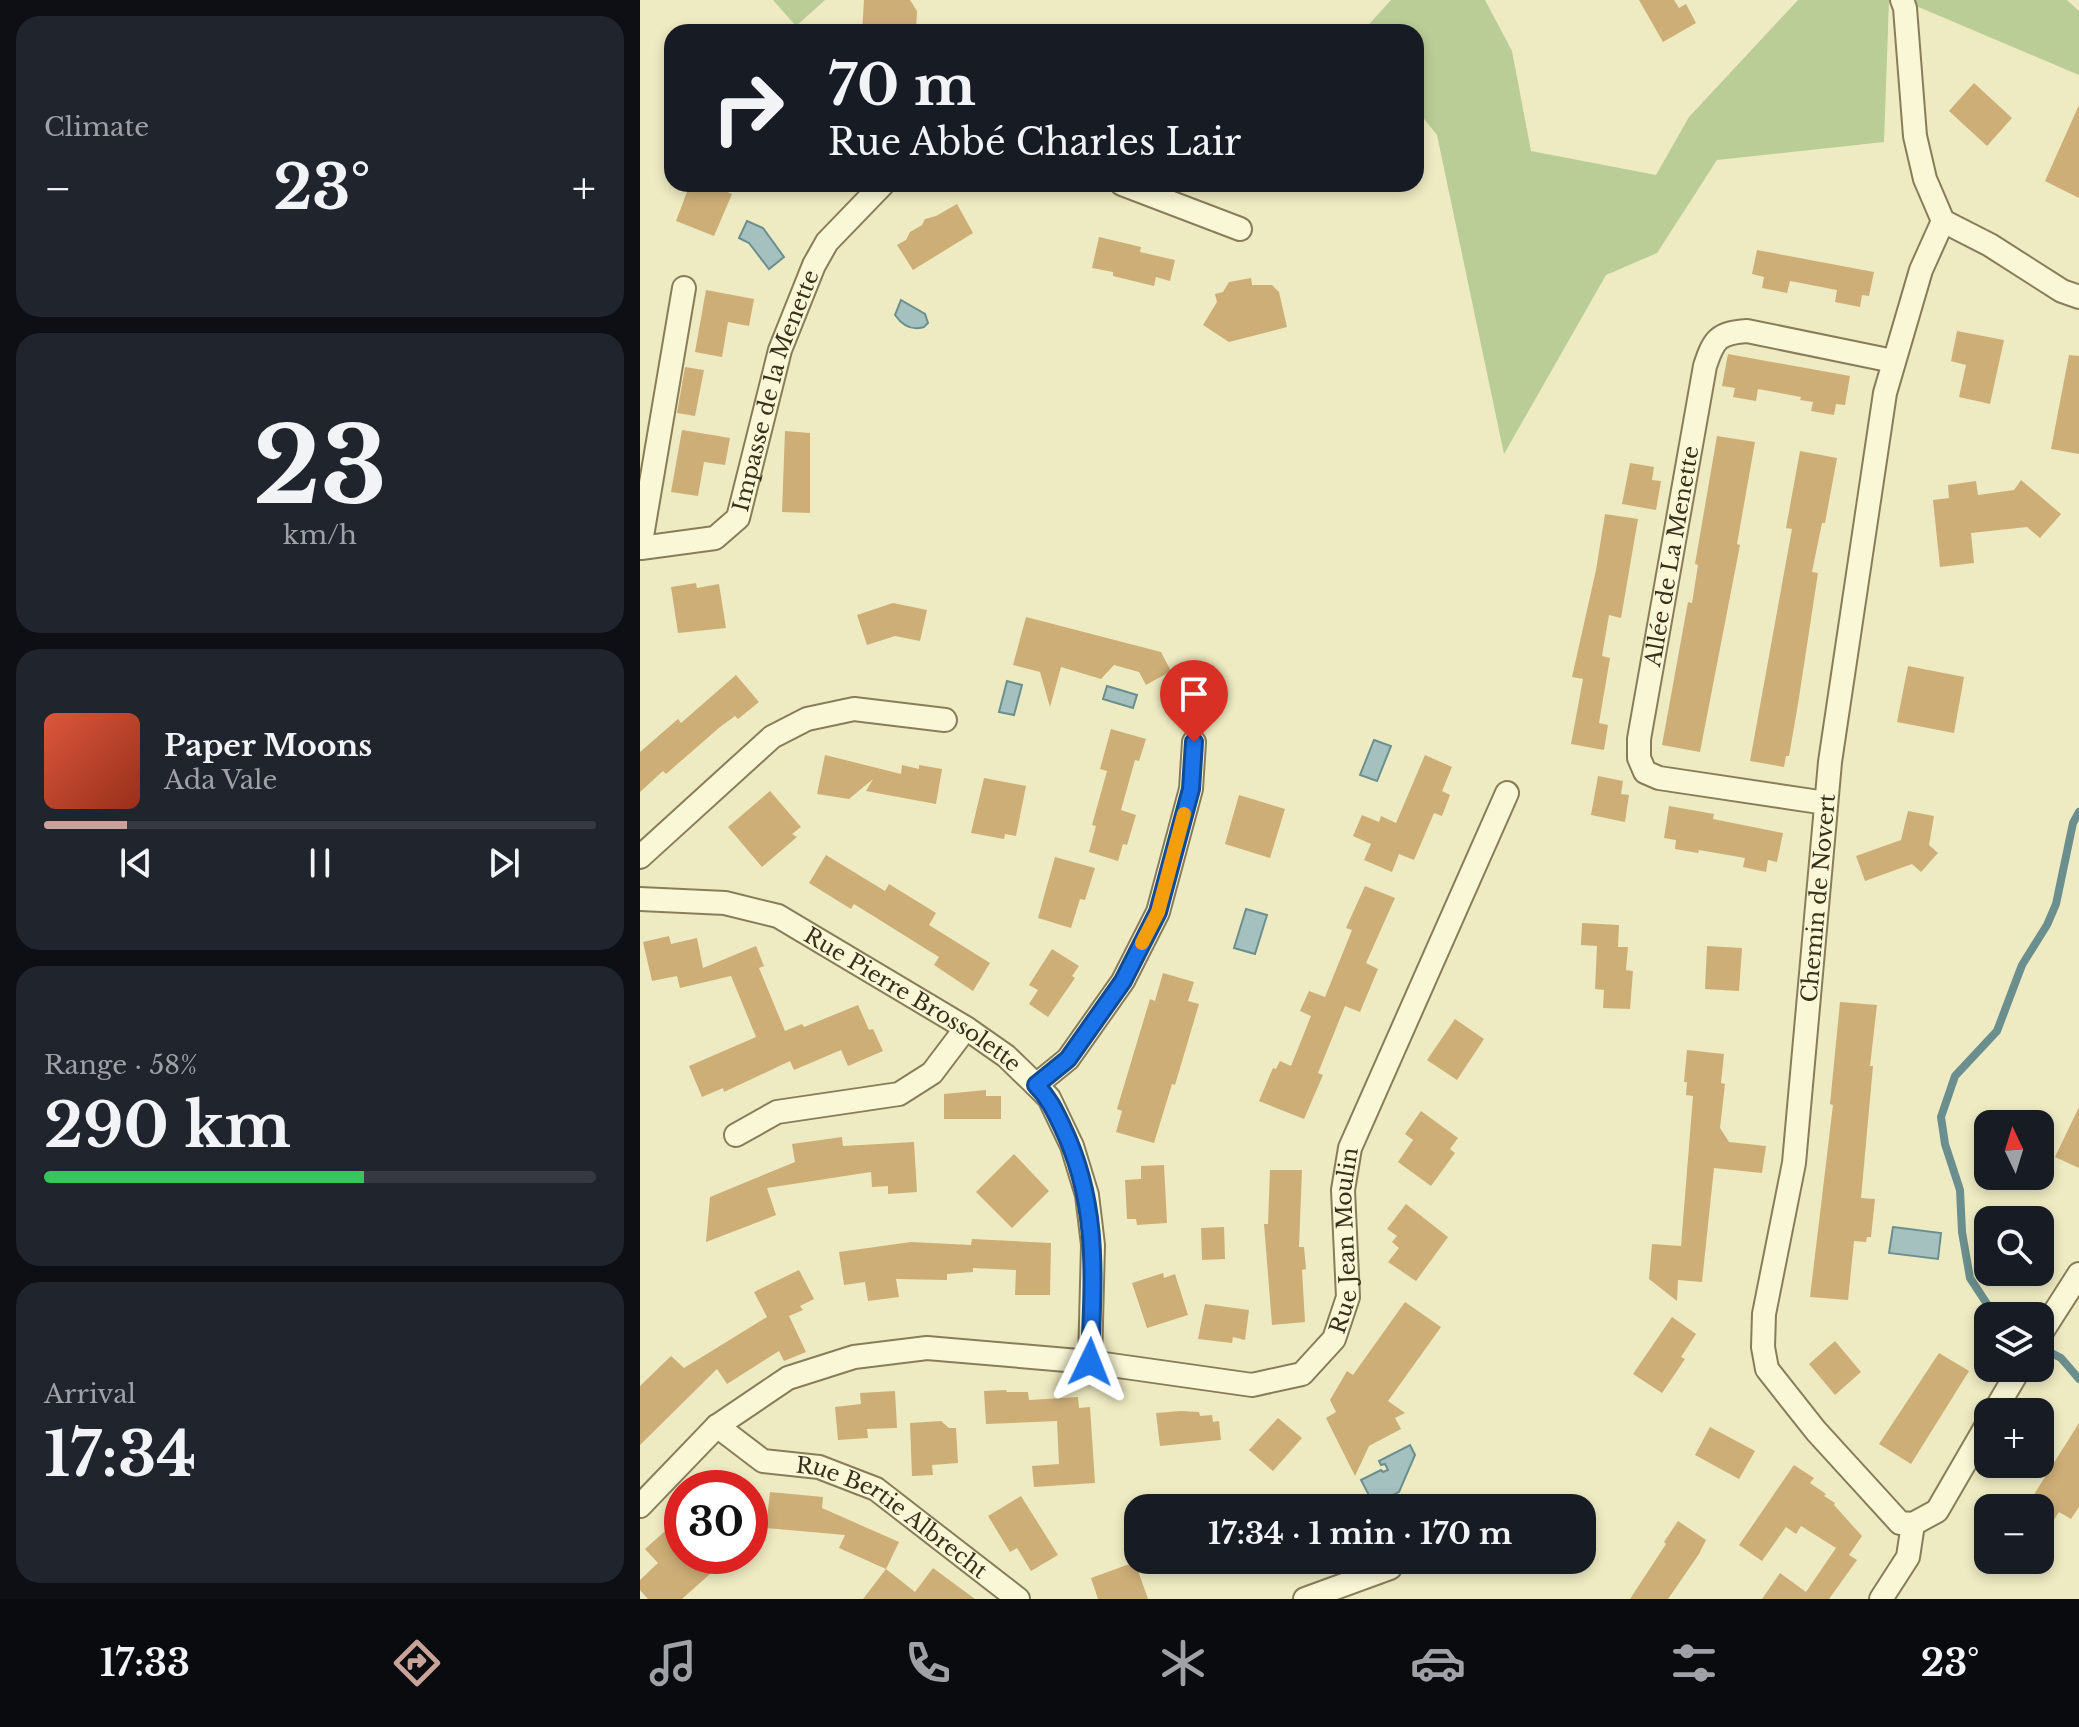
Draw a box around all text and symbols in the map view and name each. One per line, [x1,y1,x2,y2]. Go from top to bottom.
text: 70 m [828,51,976,120]
icon: right [696,56,800,160]
text: Climate [44,111,149,143]
text: Rue Abbé Charles Lair [828,120,1241,165]
text: 23° [273,151,371,225]
text: − [44,161,72,216]
text: + [572,161,596,216]
street label: Impasse de la Menette [727,266,824,514]
text: 23 [253,402,387,531]
street label: Allée de La Menette [1638,444,1704,670]
text: km/h [283,519,357,551]
pin [1160,660,1228,742]
icon: arrive [1172,672,1216,716]
text: Paper Moons [164,727,372,764]
text: Ada Vale [164,764,277,796]
street label: Chemin de Novert [1795,792,1841,1003]
icon: previous [114,841,158,885]
icon: pause [298,841,342,885]
icon: next [482,841,526,885]
street label: Rue Pierre Brossolette [799,921,1027,1077]
text: Range · 58% [44,1049,197,1081]
text: 290 km [44,1089,291,1163]
north arrow [1974,1110,2054,1190]
map controls [1974,1110,2054,1574]
street label: Rue Jean Moulin [1323,1145,1363,1337]
button: search [1974,1206,2054,1286]
button: layers [1974,1302,2054,1382]
position arrow [1048,1320,1132,1404]
text: Arrival [44,1378,136,1410]
button: + [1974,1398,2054,1478]
text: 17:34 [44,1418,196,1492]
street label: Rue Bertie Albrecht [795,1451,994,1584]
speed limit sign: 30 [664,1470,768,1574]
button: − [1974,1494,2054,1574]
text: 17:34 · 1 min · 170 m [1208,1515,1512,1552]
icon: directions [389,1635,445,1691]
icon: music [645,1635,701,1691]
icon: phone [900,1635,956,1691]
icon: climate [1155,1635,1211,1691]
icon: car [1410,1635,1466,1691]
icon: filters [1666,1635,1722,1691]
text: 17:33 [100,1641,190,1686]
text: 23° [1921,1641,1979,1686]

